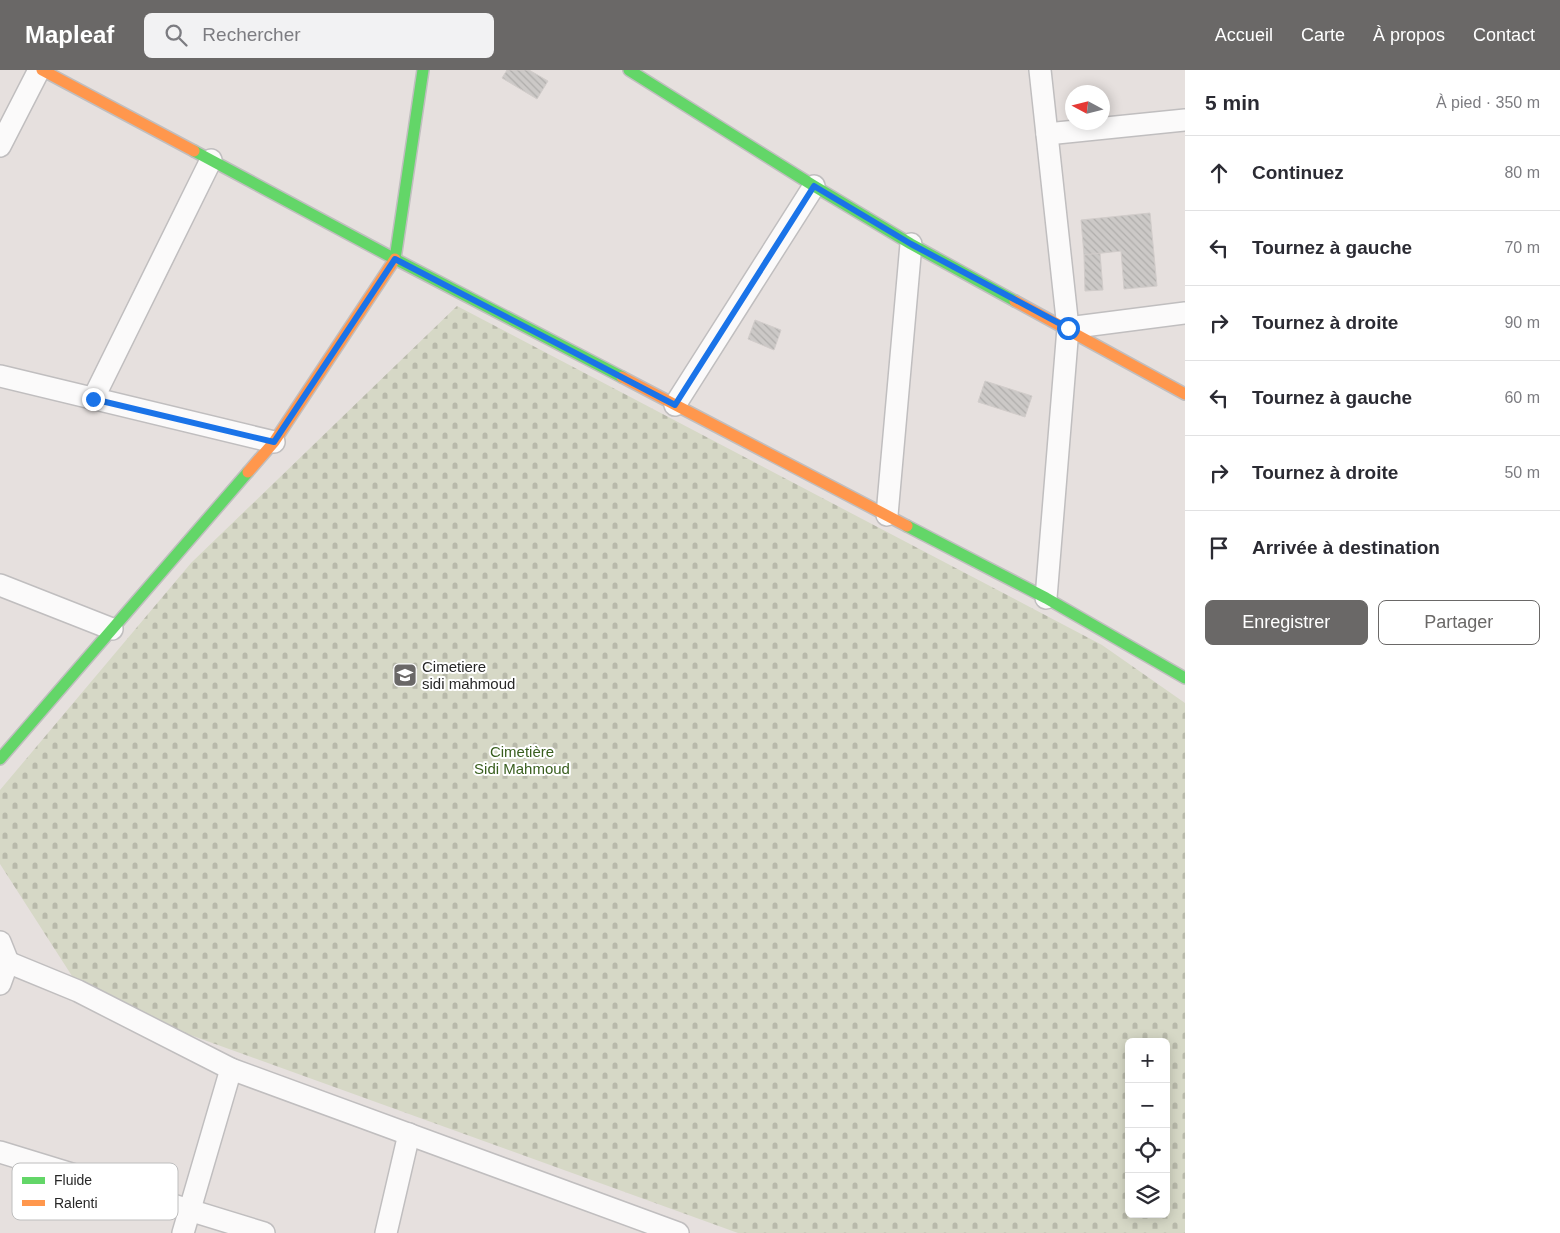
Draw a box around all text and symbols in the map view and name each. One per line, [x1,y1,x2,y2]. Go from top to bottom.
search box [144,13,494,58]
text: Mapleaf [25,21,114,48]
icon: search [162,21,190,49]
text: Rechercher [202,24,301,45]
text: Accueil [1215,25,1273,45]
text: Carte [1301,25,1345,45]
text: À propos [1373,25,1445,45]
text: Contact [1473,25,1535,45]
north arrow [1065,85,1110,130]
text: 5 min [1205,91,1260,114]
text: À pied · 350 m [1436,94,1540,111]
icon: ahead [1205,159,1233,187]
text: Continuez [1252,162,1344,183]
text: 80 m [1504,164,1540,181]
icon: left [1205,234,1233,262]
text: Tournez à gauche [1252,237,1412,258]
text: 70 m [1504,239,1540,256]
icon: right [1205,309,1233,337]
text: Tournez à droite [1252,312,1398,333]
text: 90 m [1504,314,1540,331]
route start [1057,317,1080,340]
icon: left [1205,384,1233,412]
text: Tournez à gauche [1252,387,1412,408]
route end [82,388,105,411]
text: 60 m [1504,389,1540,406]
icon: right [1205,459,1233,487]
text: Tournez à droite [1252,462,1398,483]
text: 50 m [1504,464,1540,481]
icon: arrive [1205,534,1233,562]
text: Arrivée à destination [1252,537,1440,558]
button: Enregistrer [1205,600,1368,645]
button: Partager [1378,600,1540,645]
place label: Cimetiere sidi mahmoud [422,658,515,692]
school or university icon: Cimetiere sidi mahmoud [392,662,418,688]
park label: Cimetière Sidi Mahmoud [474,743,570,777]
map controls [1125,1038,1170,1218]
button: + [1125,1038,1170,1083]
button: − [1125,1083,1170,1128]
button: locate [1125,1128,1170,1173]
legend [12,1163,178,1220]
text: Fluide [54,1172,92,1188]
button: layers [1125,1173,1170,1218]
text: Ralenti [54,1195,98,1211]

